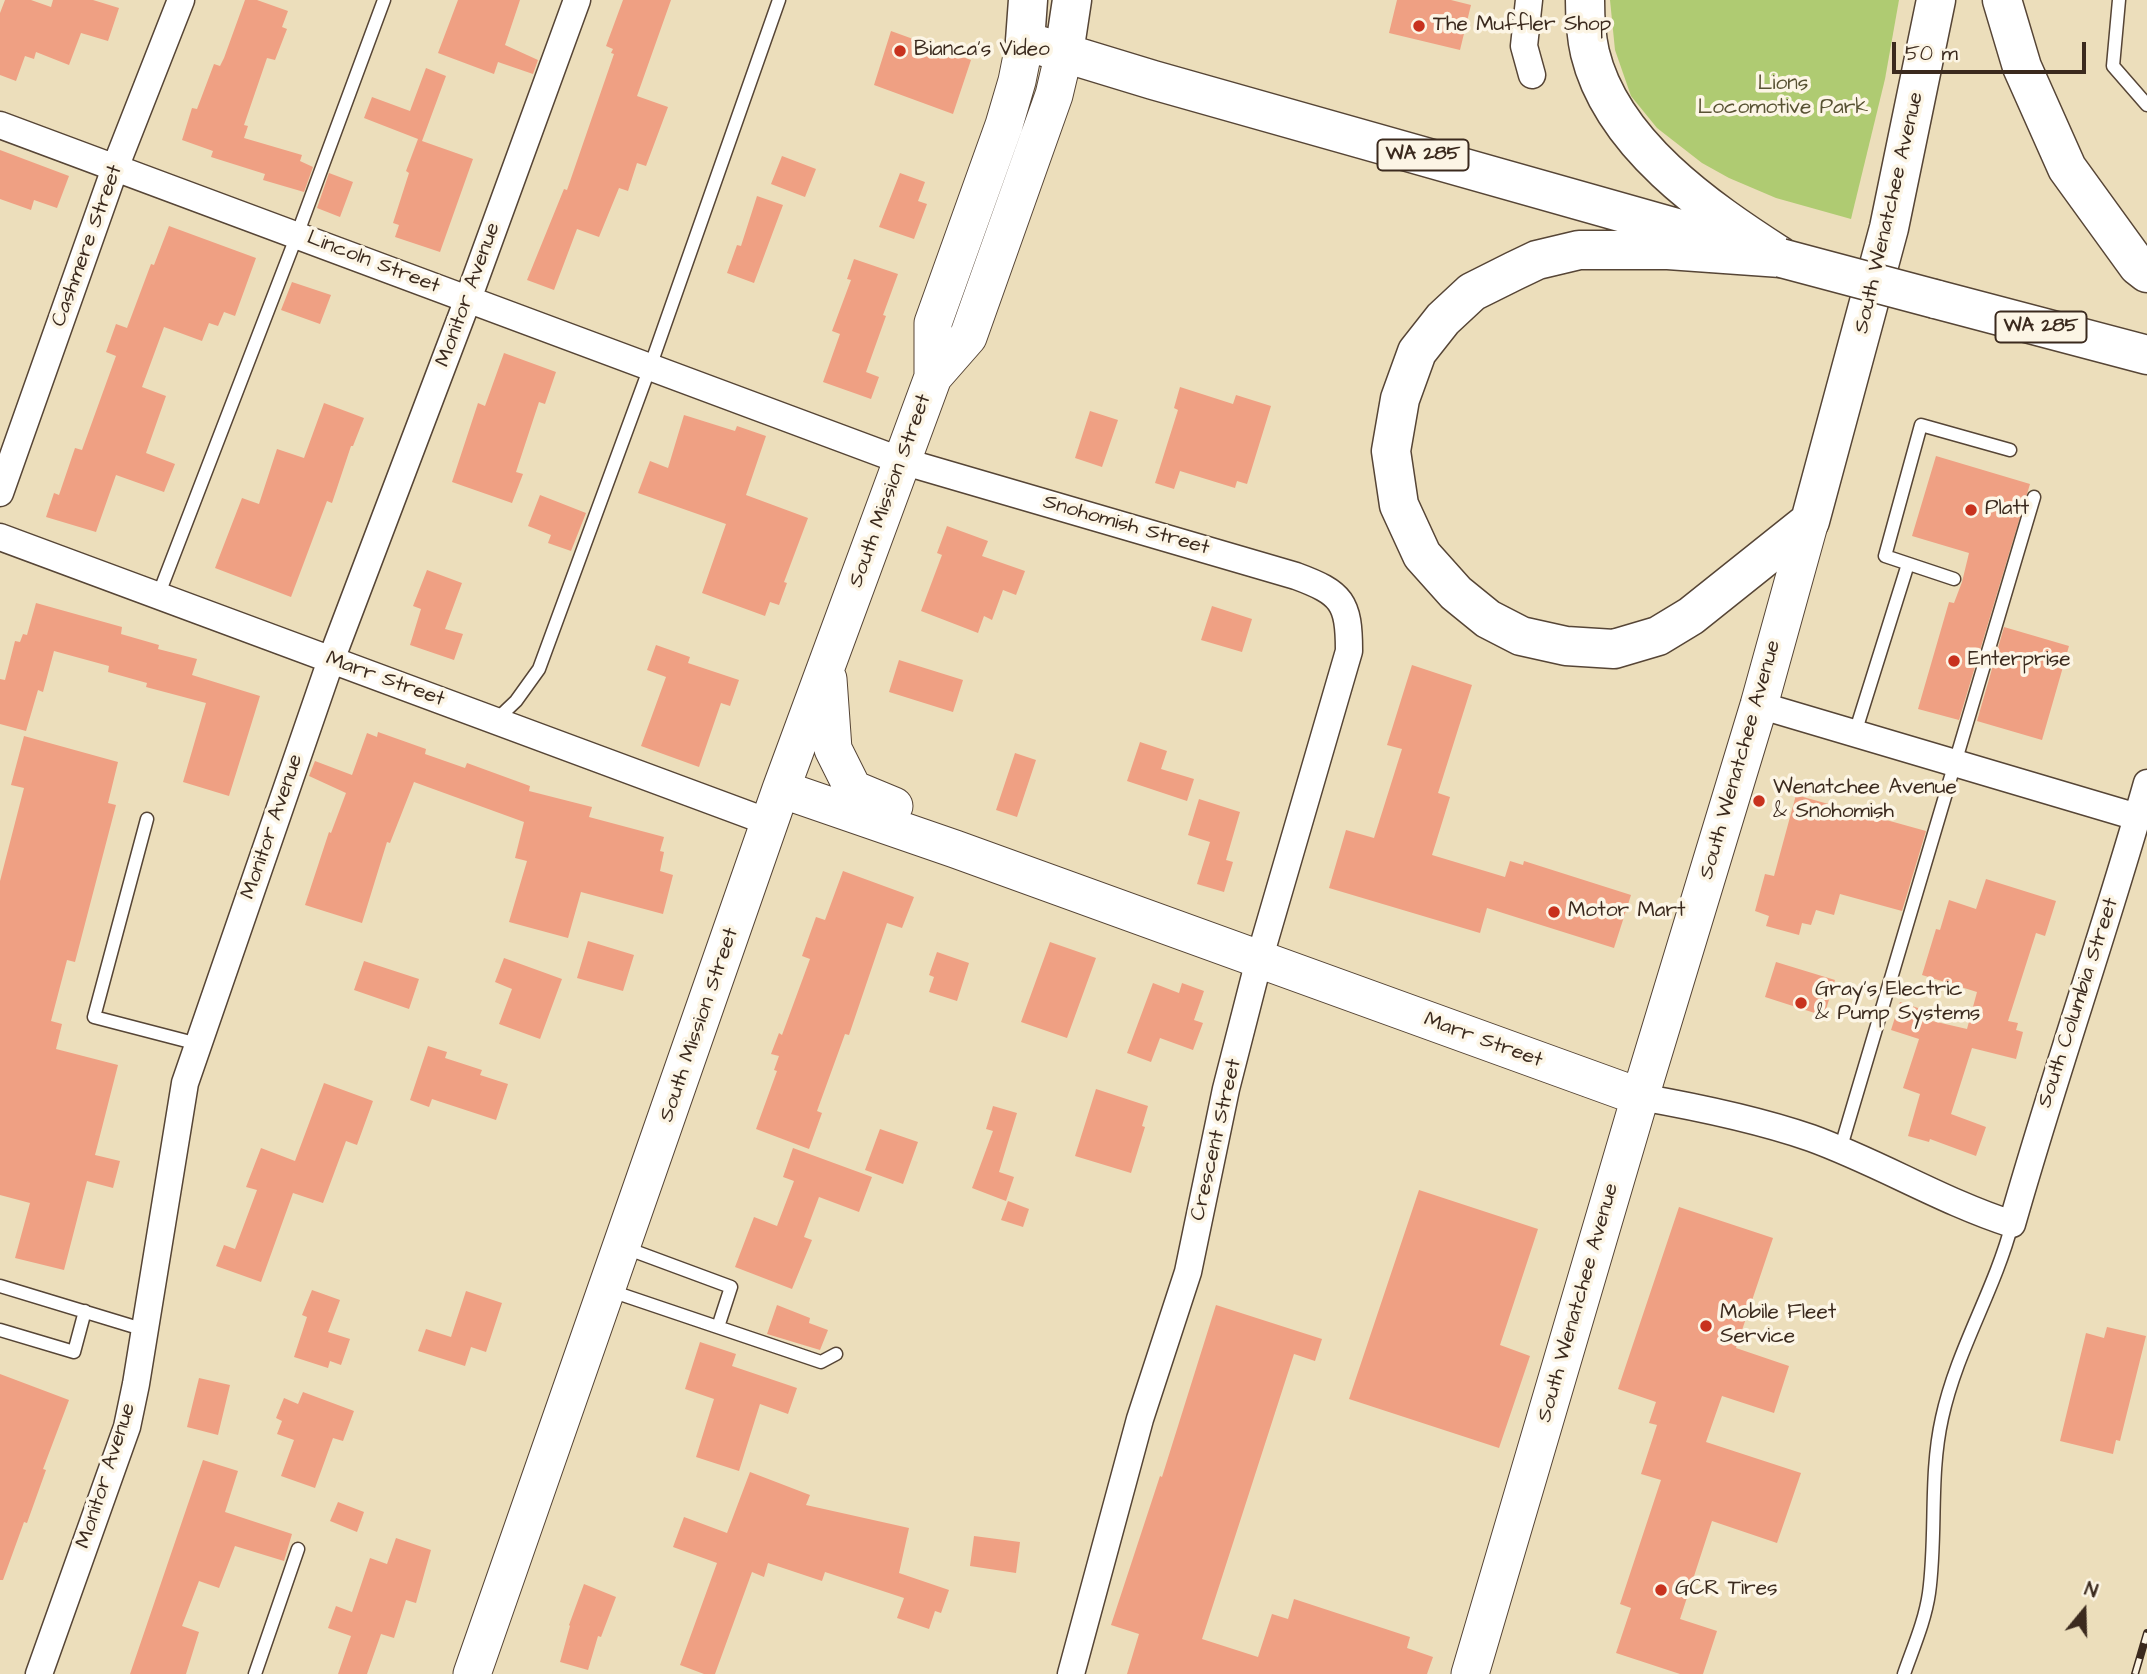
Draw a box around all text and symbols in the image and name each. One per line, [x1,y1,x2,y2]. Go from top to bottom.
place label: The Muffler Shop [1433,13,1611,39]
marker: The Muffler Shop [1411,18,1427,34]
scale bar [1895,28,2089,72]
place label: Bianca's Video [914,38,1050,64]
text: 50 m [1905,39,1958,68]
marker: Bianca's Video [892,43,908,59]
park label: Lions Locomotive Park [1698,72,1868,122]
street label: South Wenatchee Avenue [1850,90,1930,336]
road number: WA 285 [1378,140,1468,170]
street label: Cashmere Street [47,162,129,330]
street label: Monitor Avenue [431,220,507,370]
street label: Lincoln Street [303,226,443,300]
road number: WA 285 [1996,312,2086,342]
street label: South Mission Street [844,391,938,591]
street label: Snohomish Street [1040,490,1212,562]
place label: Platt [1985,497,2029,523]
marker: Platt [1963,502,1979,518]
street label: South Wenatchee Avenue [1695,638,1787,882]
street label: Marr Street [322,647,448,713]
place label: Enterprise [1968,648,2071,674]
marker: Enterprise [1946,653,1962,669]
street label: Monitor Avenue [236,751,310,903]
place label: Wenatchee Avenue & Snohomish [1773,776,1957,826]
marker: Wenatchee Avenue & Snohomish [1751,793,1767,809]
street label: South Columbia Street [2033,895,2125,1111]
place label: Motor Mart [1568,899,1686,925]
marker: Motor Mart [1546,904,1562,920]
street label: South Mission Street [655,925,745,1125]
place label: Gray's Electric & Pump Systems [1815,978,1980,1028]
marker: Gray's Electric & Pump Systems [1793,995,1809,1011]
street label: Marr Street [1420,1008,1546,1074]
street label: Crescent Street [1186,1057,1248,1223]
street label: South Wenatchee Avenue [1533,1181,1625,1425]
place label: Mobile Fleet Service [1720,1301,1836,1351]
marker: Mobile Fleet Service [1698,1318,1714,1334]
street label: Monitor Avenue [72,1400,142,1552]
north arrow [2049,1576,2119,1646]
text: N [2081,1576,2101,1605]
place label: GCR Tires [1675,1577,1778,1603]
marker: GCR Tires [1653,1582,1669,1598]

